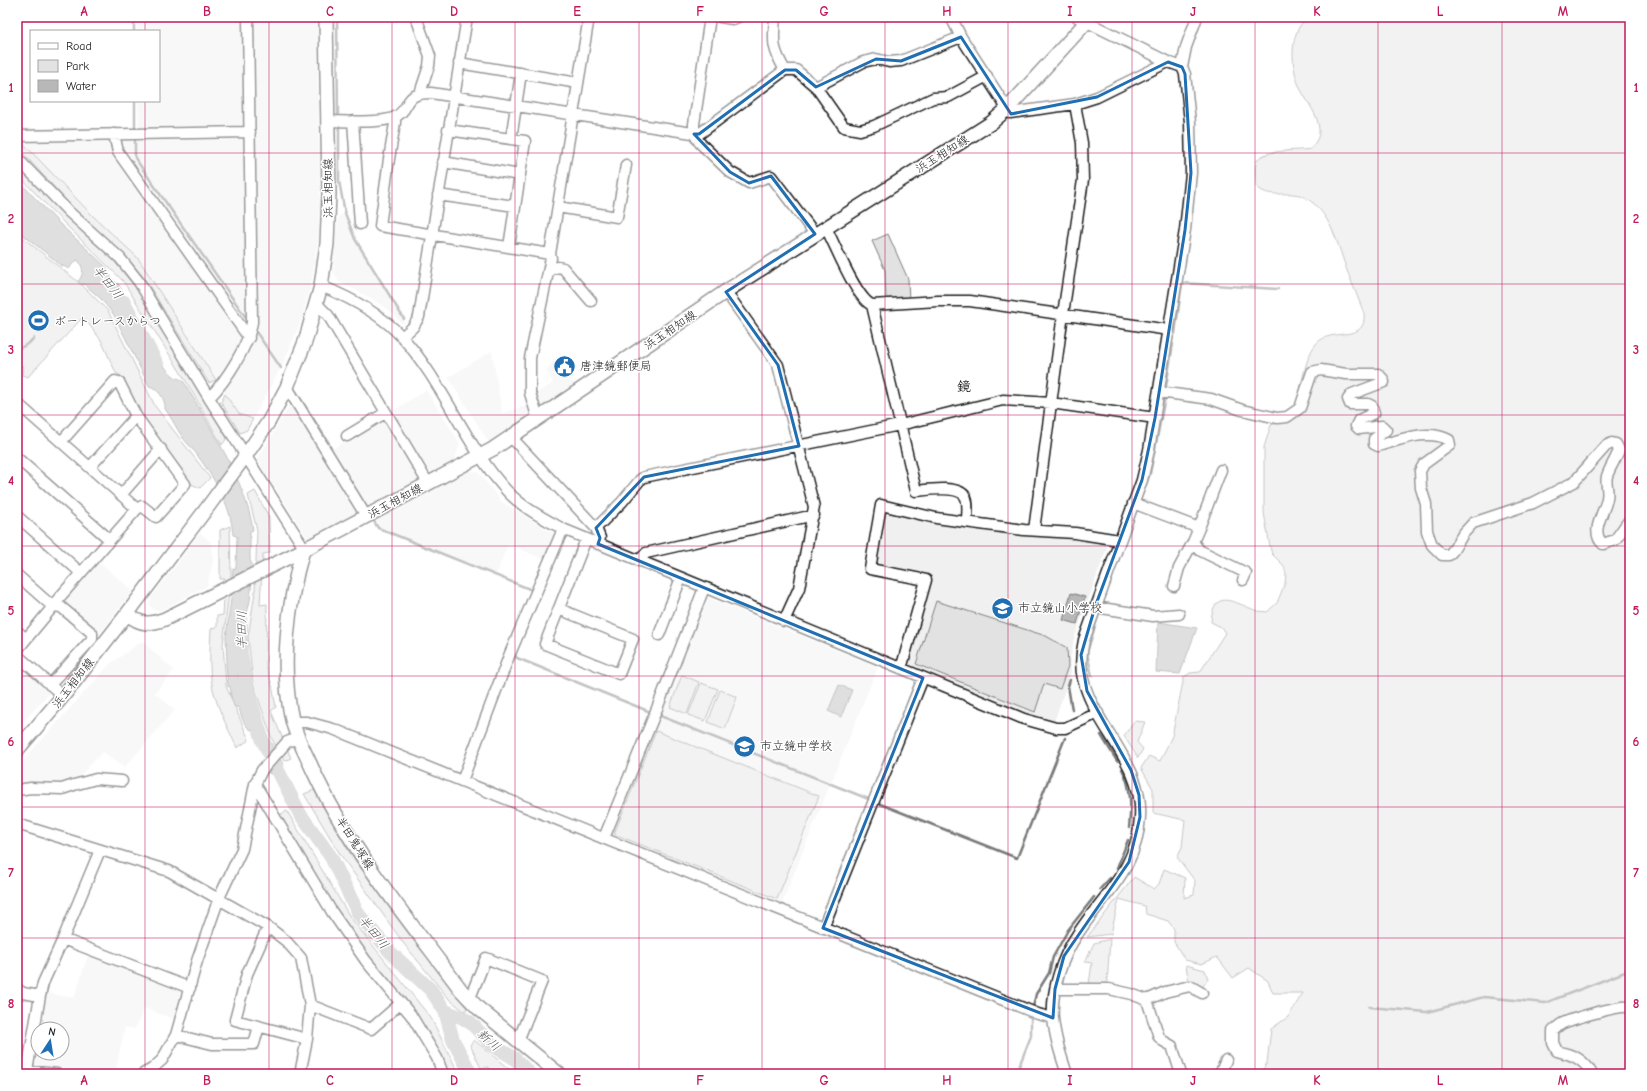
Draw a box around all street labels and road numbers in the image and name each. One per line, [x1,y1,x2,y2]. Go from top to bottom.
street label: 浜玉相知線 [913,132,971,176]
street label: 浜玉相知線 [321,158,335,218]
street label: 浜玉相知線 [641,307,699,353]
street label: 浜玉相知線 [365,481,425,521]
street label: 浜玉相知線 [49,655,97,711]
street label: 半田鬼塚線 [333,814,377,872]

